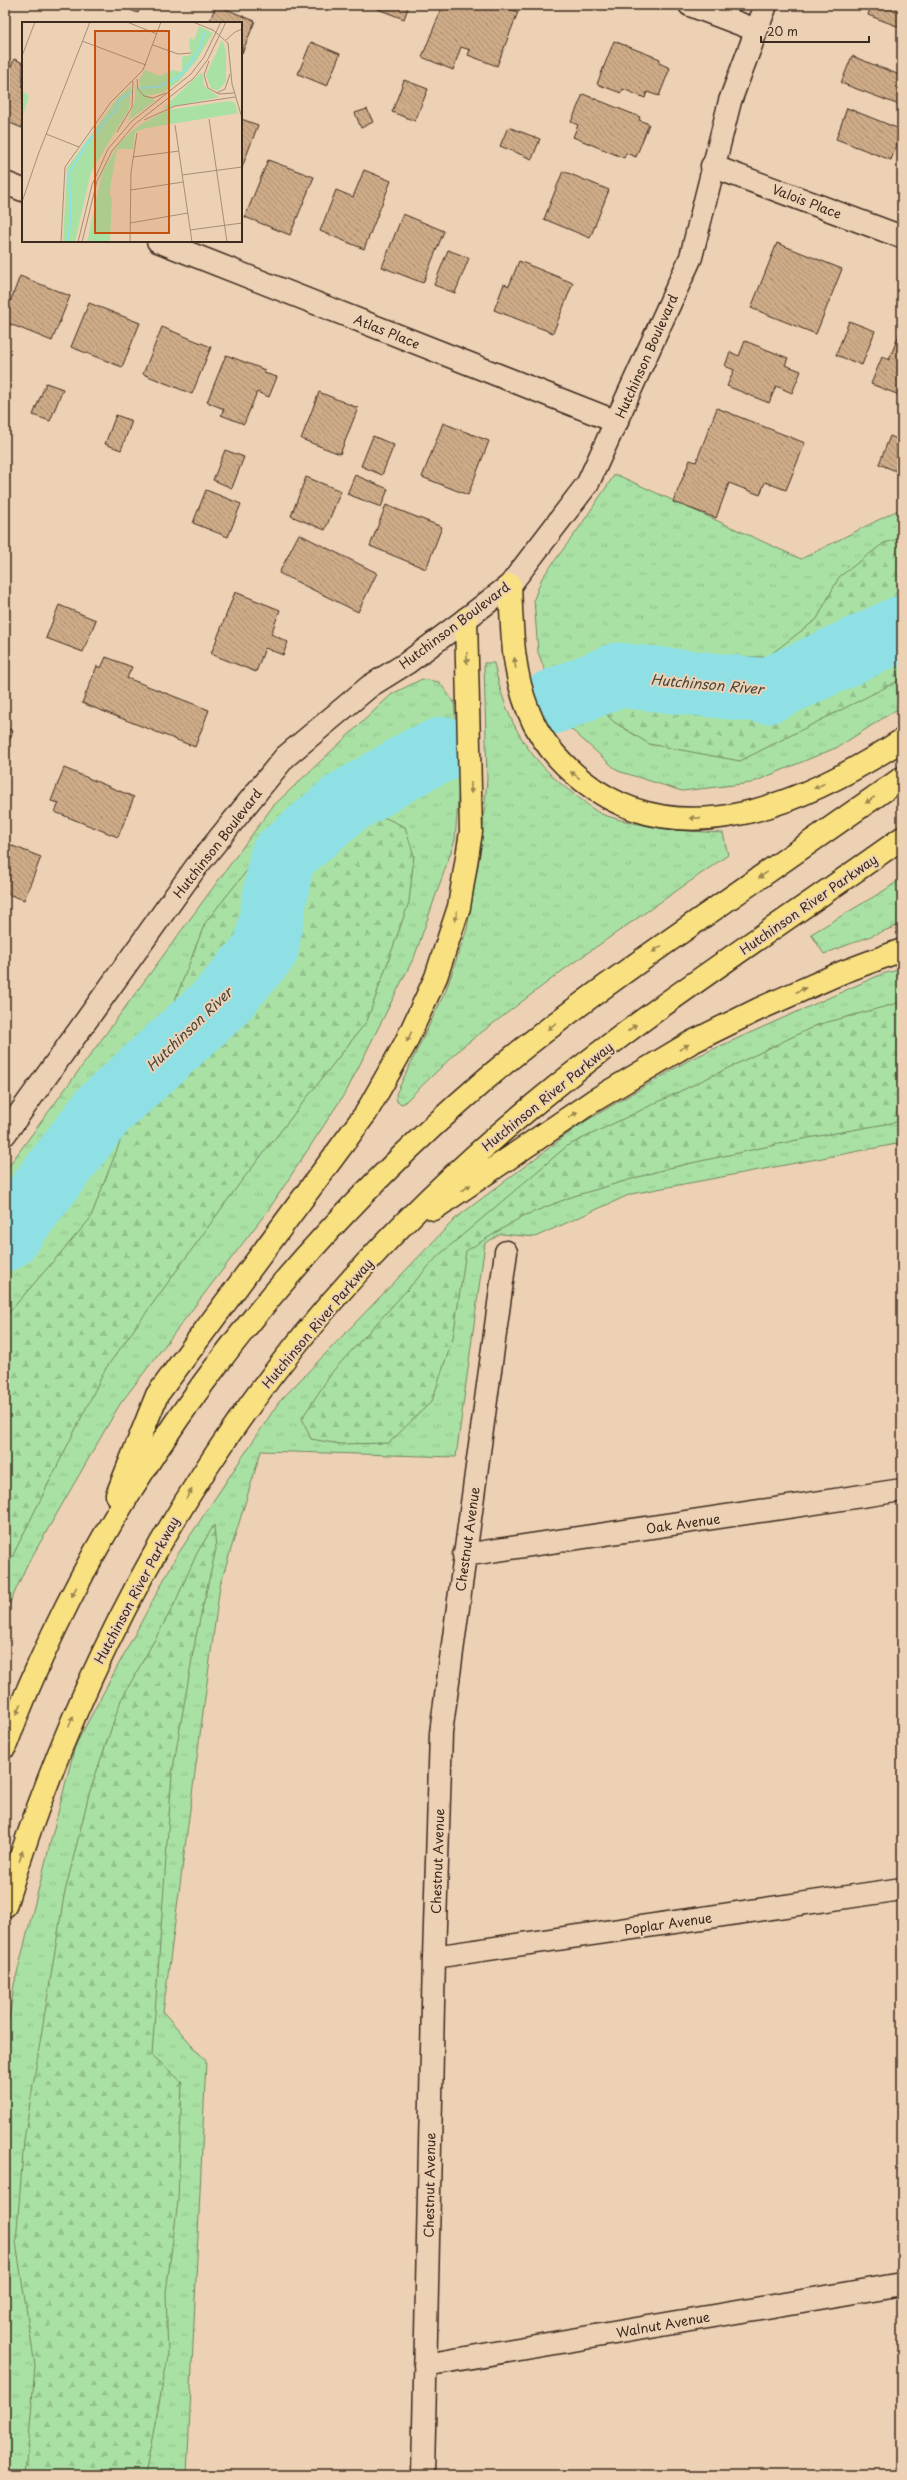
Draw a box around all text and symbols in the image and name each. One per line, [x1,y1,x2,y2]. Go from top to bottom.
scale bar [761,18,869,44]
inset map [22,22,242,242]
text: 20 m [767,22,798,40]
street label: Valois Place [769,179,845,223]
street label: Hutchinson Boulevard [610,291,682,421]
street label: Atlas Place [351,309,423,353]
street label: Hutchinson Boulevard [395,577,513,673]
one-way arrow [464,652,470,665]
one-way arrow [512,657,518,669]
water label: Hutchinson River [650,669,766,700]
one-way arrow [570,770,581,779]
one-way arrow [468,782,474,795]
street label: Hutchinson Boulevard [168,784,266,902]
one-way arrow [813,784,825,790]
one-way arrow [865,796,875,804]
one-way arrow [688,815,701,821]
street label: Hutchinson River Parkway [735,849,881,959]
one-way arrow [758,871,769,879]
one-way arrow [453,910,459,922]
one-way arrow [652,945,662,953]
water label: Hutchinson River [141,981,238,1076]
one-way arrow [795,987,807,993]
one-way arrow [547,1022,558,1031]
one-way arrow [627,1024,638,1032]
one-way arrow [405,1031,412,1042]
street label: Hutchinson River Parkway [477,1037,617,1155]
one-way arrow [678,1043,690,1050]
one-way arrow [568,1111,578,1119]
one-way arrow [460,1184,471,1192]
street label: Hutchinson River Parkway [257,1254,377,1392]
street label: Chestnut Avenue [450,1485,484,1593]
one-way arrow [185,1489,193,1499]
street label: Oak Avenue [645,1508,721,1538]
street label: Hutchinson River Parkway [89,1513,183,1667]
one-way arrow [71,1586,78,1597]
one-way arrow [16,1704,22,1716]
one-way arrow [68,1715,74,1727]
street label: Chestnut Avenue [426,1808,448,1914]
one-way arrow [18,1849,24,1861]
street label: Poplar Avenue [623,1907,713,1939]
street label: Chestnut Avenue [419,2132,439,2238]
street label: Walnut Avenue [615,2306,711,2342]

